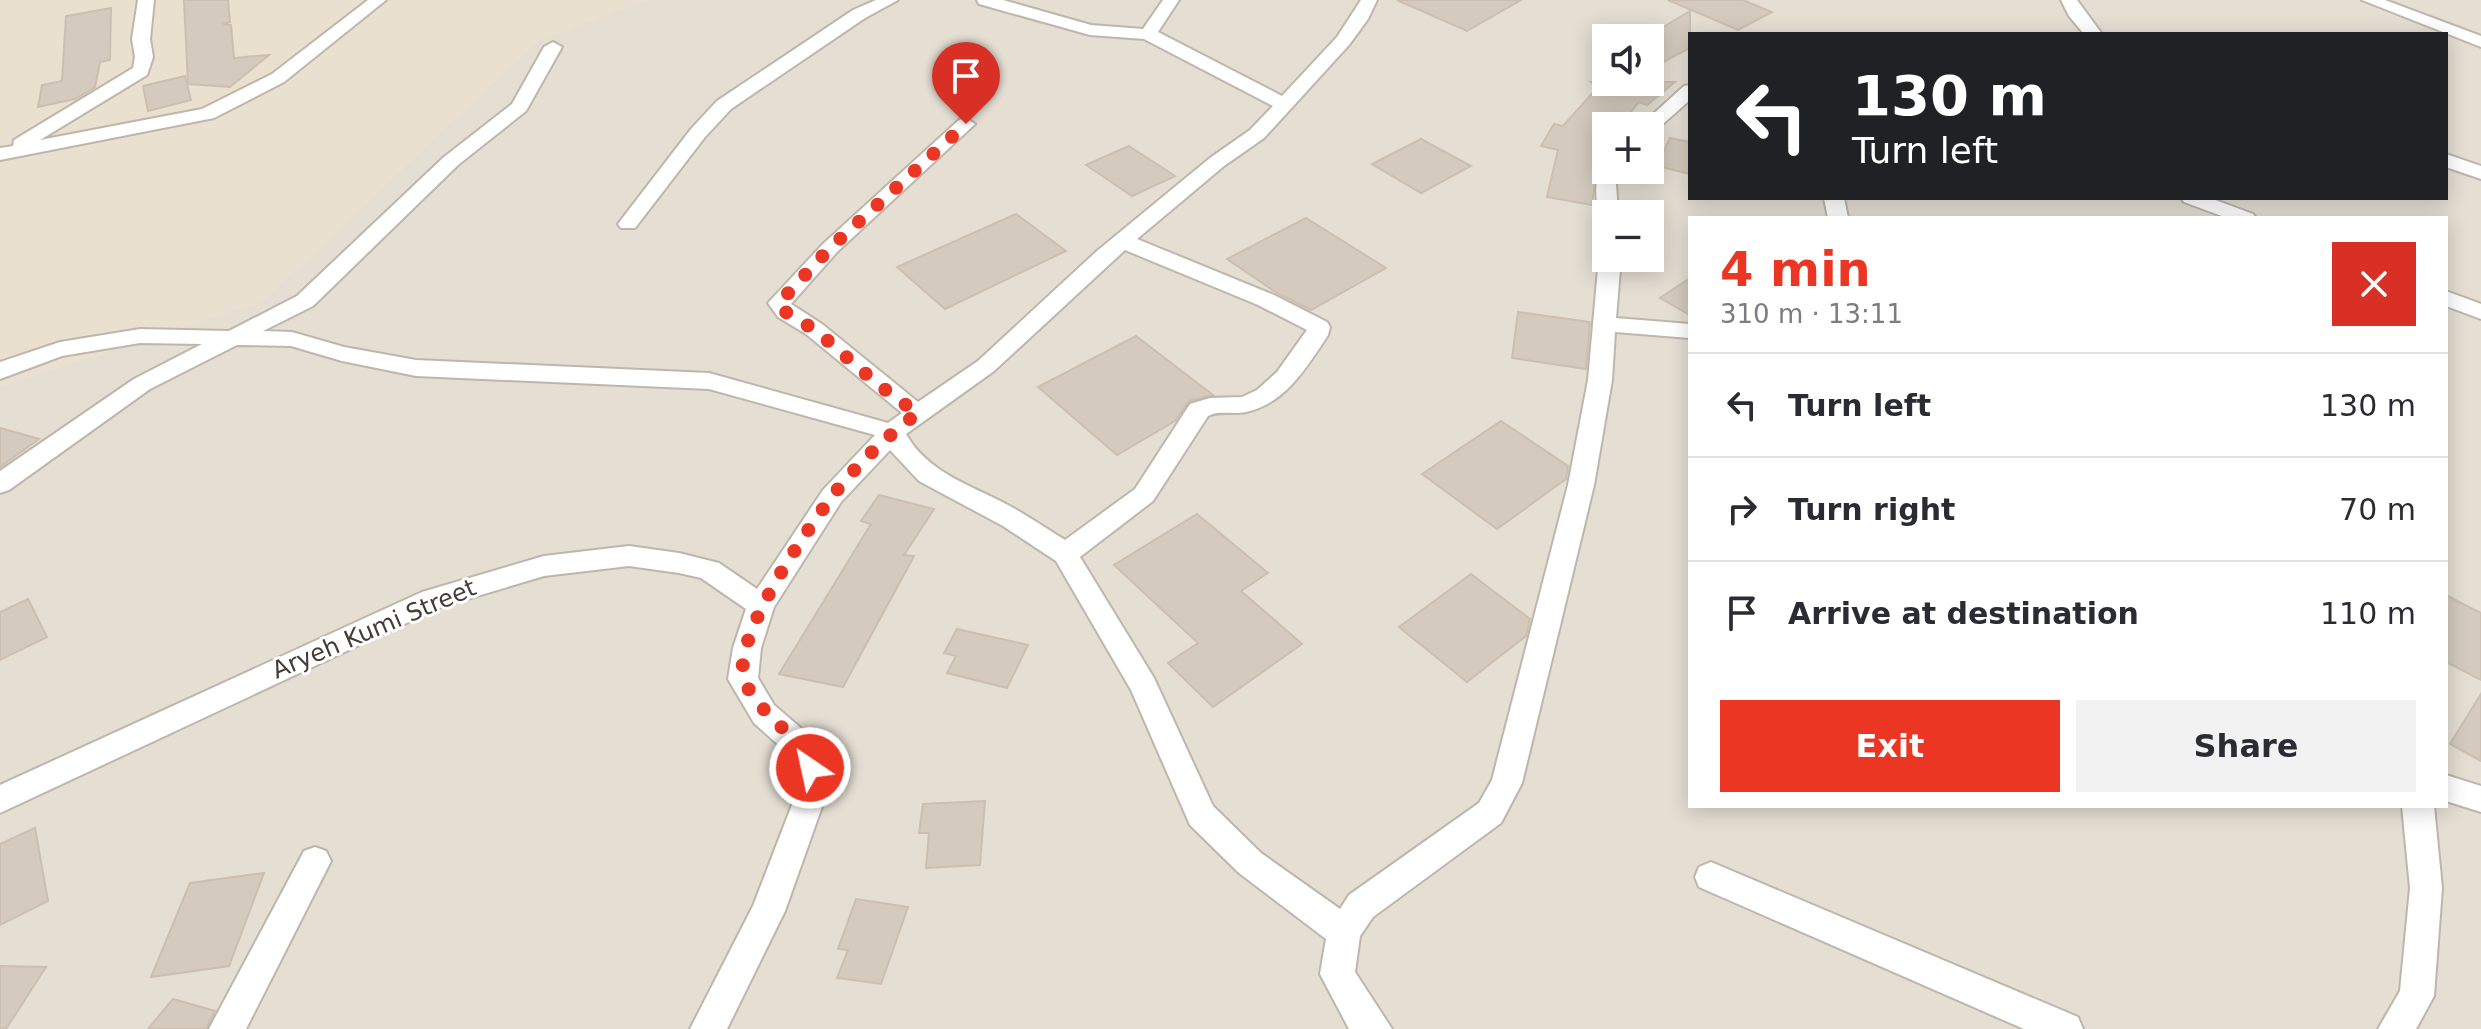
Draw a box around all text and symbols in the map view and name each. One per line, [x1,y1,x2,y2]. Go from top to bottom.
map controls [1592,24,1664,272]
button: sound [1592,24,1664,96]
pin [932,42,1000,124]
icon: arrive [944,54,988,98]
text: 130 m [1852,63,2047,128]
icon: left [1720,64,1824,168]
button: + [1592,112,1664,184]
text: Turn left [1852,130,1998,171]
button: − [1592,200,1664,272]
text: 4 min [1720,241,1871,297]
button: close [2332,242,2416,326]
text: 310 m · 13:11 [1720,299,1903,329]
icon: left [1720,383,1764,427]
text: Turn left [1788,388,1931,423]
text: 130 m [2320,388,2416,423]
icon: right [1720,487,1764,531]
text: Turn right [1788,492,1955,527]
text: 70 m [2339,492,2416,527]
street label: Aryeh Kumi Street [268,573,480,685]
icon: arrive [1720,591,1764,635]
text: Arrive at destination [1788,596,2139,631]
text: 110 m [2320,596,2416,631]
button: Exit [1720,700,2060,792]
button: Share [2076,700,2416,792]
position arrow [768,726,852,810]

